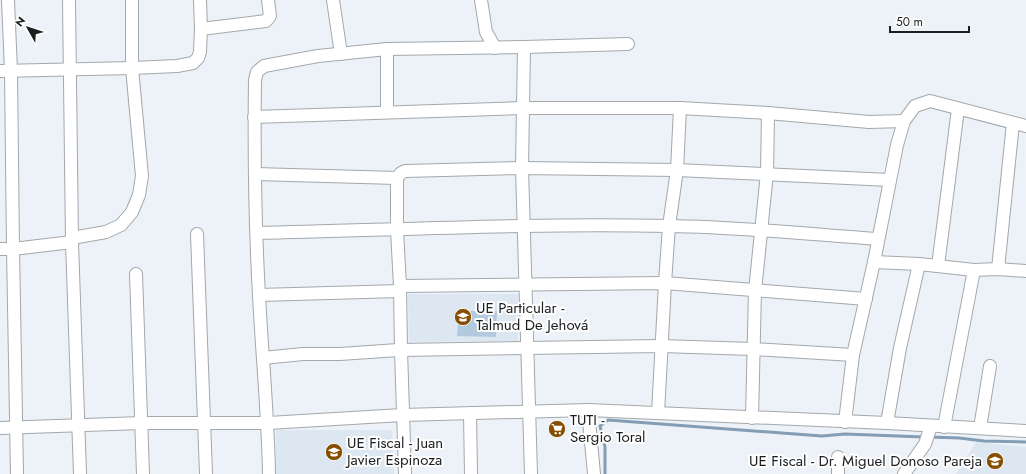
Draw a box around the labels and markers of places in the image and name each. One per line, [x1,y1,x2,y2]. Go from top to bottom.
place label: UE Particular - Talmud De Jehová [476,297,588,336]
school or university icon: UE Particular - Talmud De Jehová [453,307,473,327]
place label: TUTI - Sergio Toral [570,409,645,448]
supermarket icon: TUTI - Sergio Toral [547,419,567,439]
place label: UE Fiscal - Juan Javier Espinoza [345,432,443,471]
school or university icon: UE Fiscal - Juan Javier Espinoza [324,442,344,462]
place label: UE Fiscal - Dr. Miguel Donoso Pareja [749,450,982,472]
school or university icon: UE Fiscal - Dr. Miguel Donoso Pareja [985,451,1005,471]

